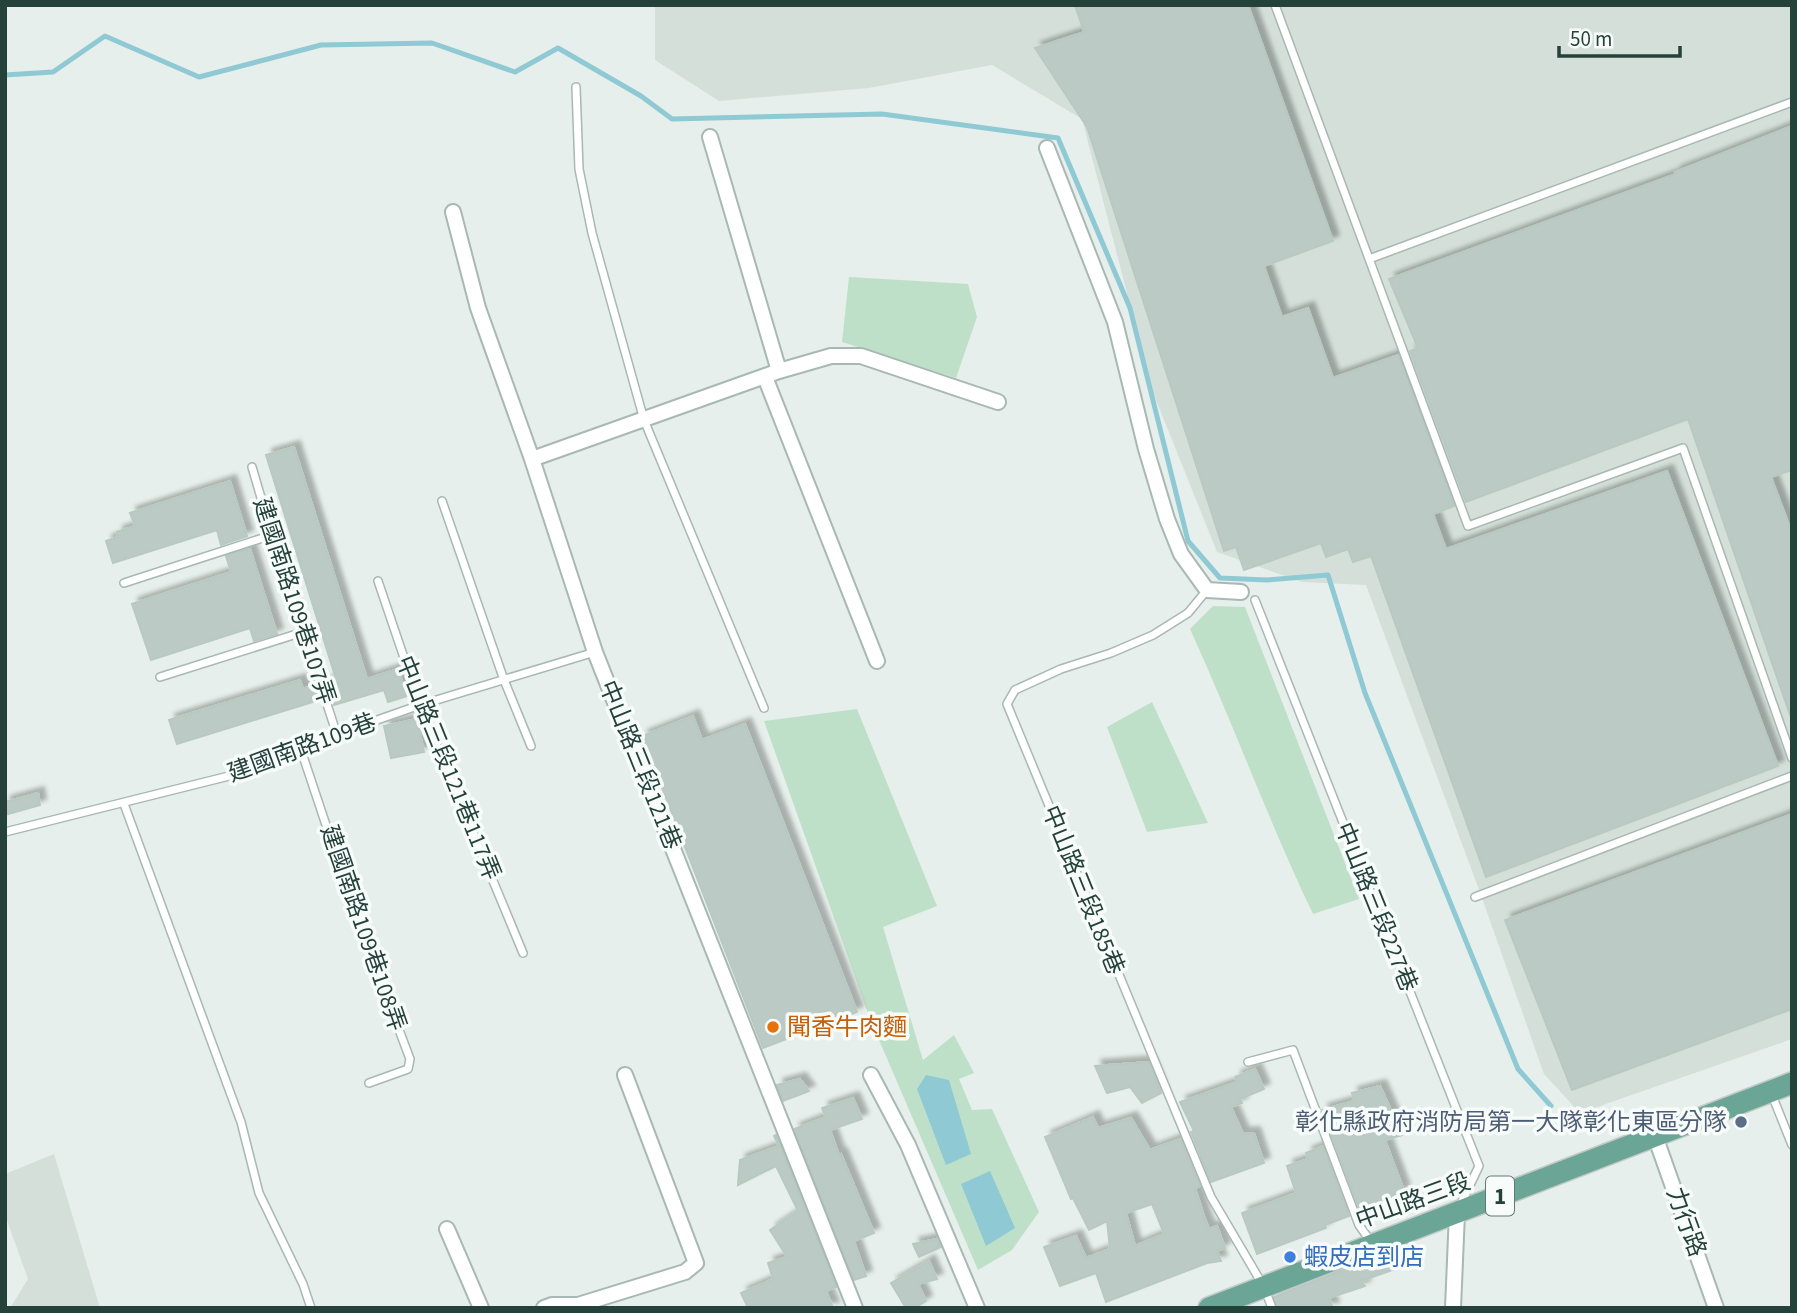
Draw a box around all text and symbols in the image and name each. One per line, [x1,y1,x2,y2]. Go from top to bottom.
scale bar [1559,14,1680,58]
text: 50 m [1570,24,1612,54]
street label: 建國南路109巷107弄 [244,493,344,709]
street label: 中山路三段121巷117弄 [387,650,509,886]
street label: 中山路三段121巷 [590,675,690,855]
street label: 建國南路109巷 [223,705,381,791]
street label: 中山路三段185巷 [1033,800,1133,980]
street label: 中山路三段227巷 [1326,817,1426,997]
street label: 建國南路109巷108弄 [311,820,415,1036]
place label: 聞香牛肉麵 [787,1010,907,1045]
marker: 聞香牛肉麵 [765,1019,781,1035]
place label: 彰化縣政府消防局第一大隊彰化東區分隊 [1295,1105,1727,1140]
marker: 彰化縣政府消防局第一大隊彰化東區分隊 [1733,1114,1749,1130]
street label: 中山路三段 [1351,1164,1475,1238]
road number: 1 [1486,1176,1514,1216]
street label: 力行路 [1657,1182,1715,1262]
place label: 蝦皮店到店 [1304,1240,1424,1275]
marker: 蝦皮店到店 [1282,1249,1298,1265]

